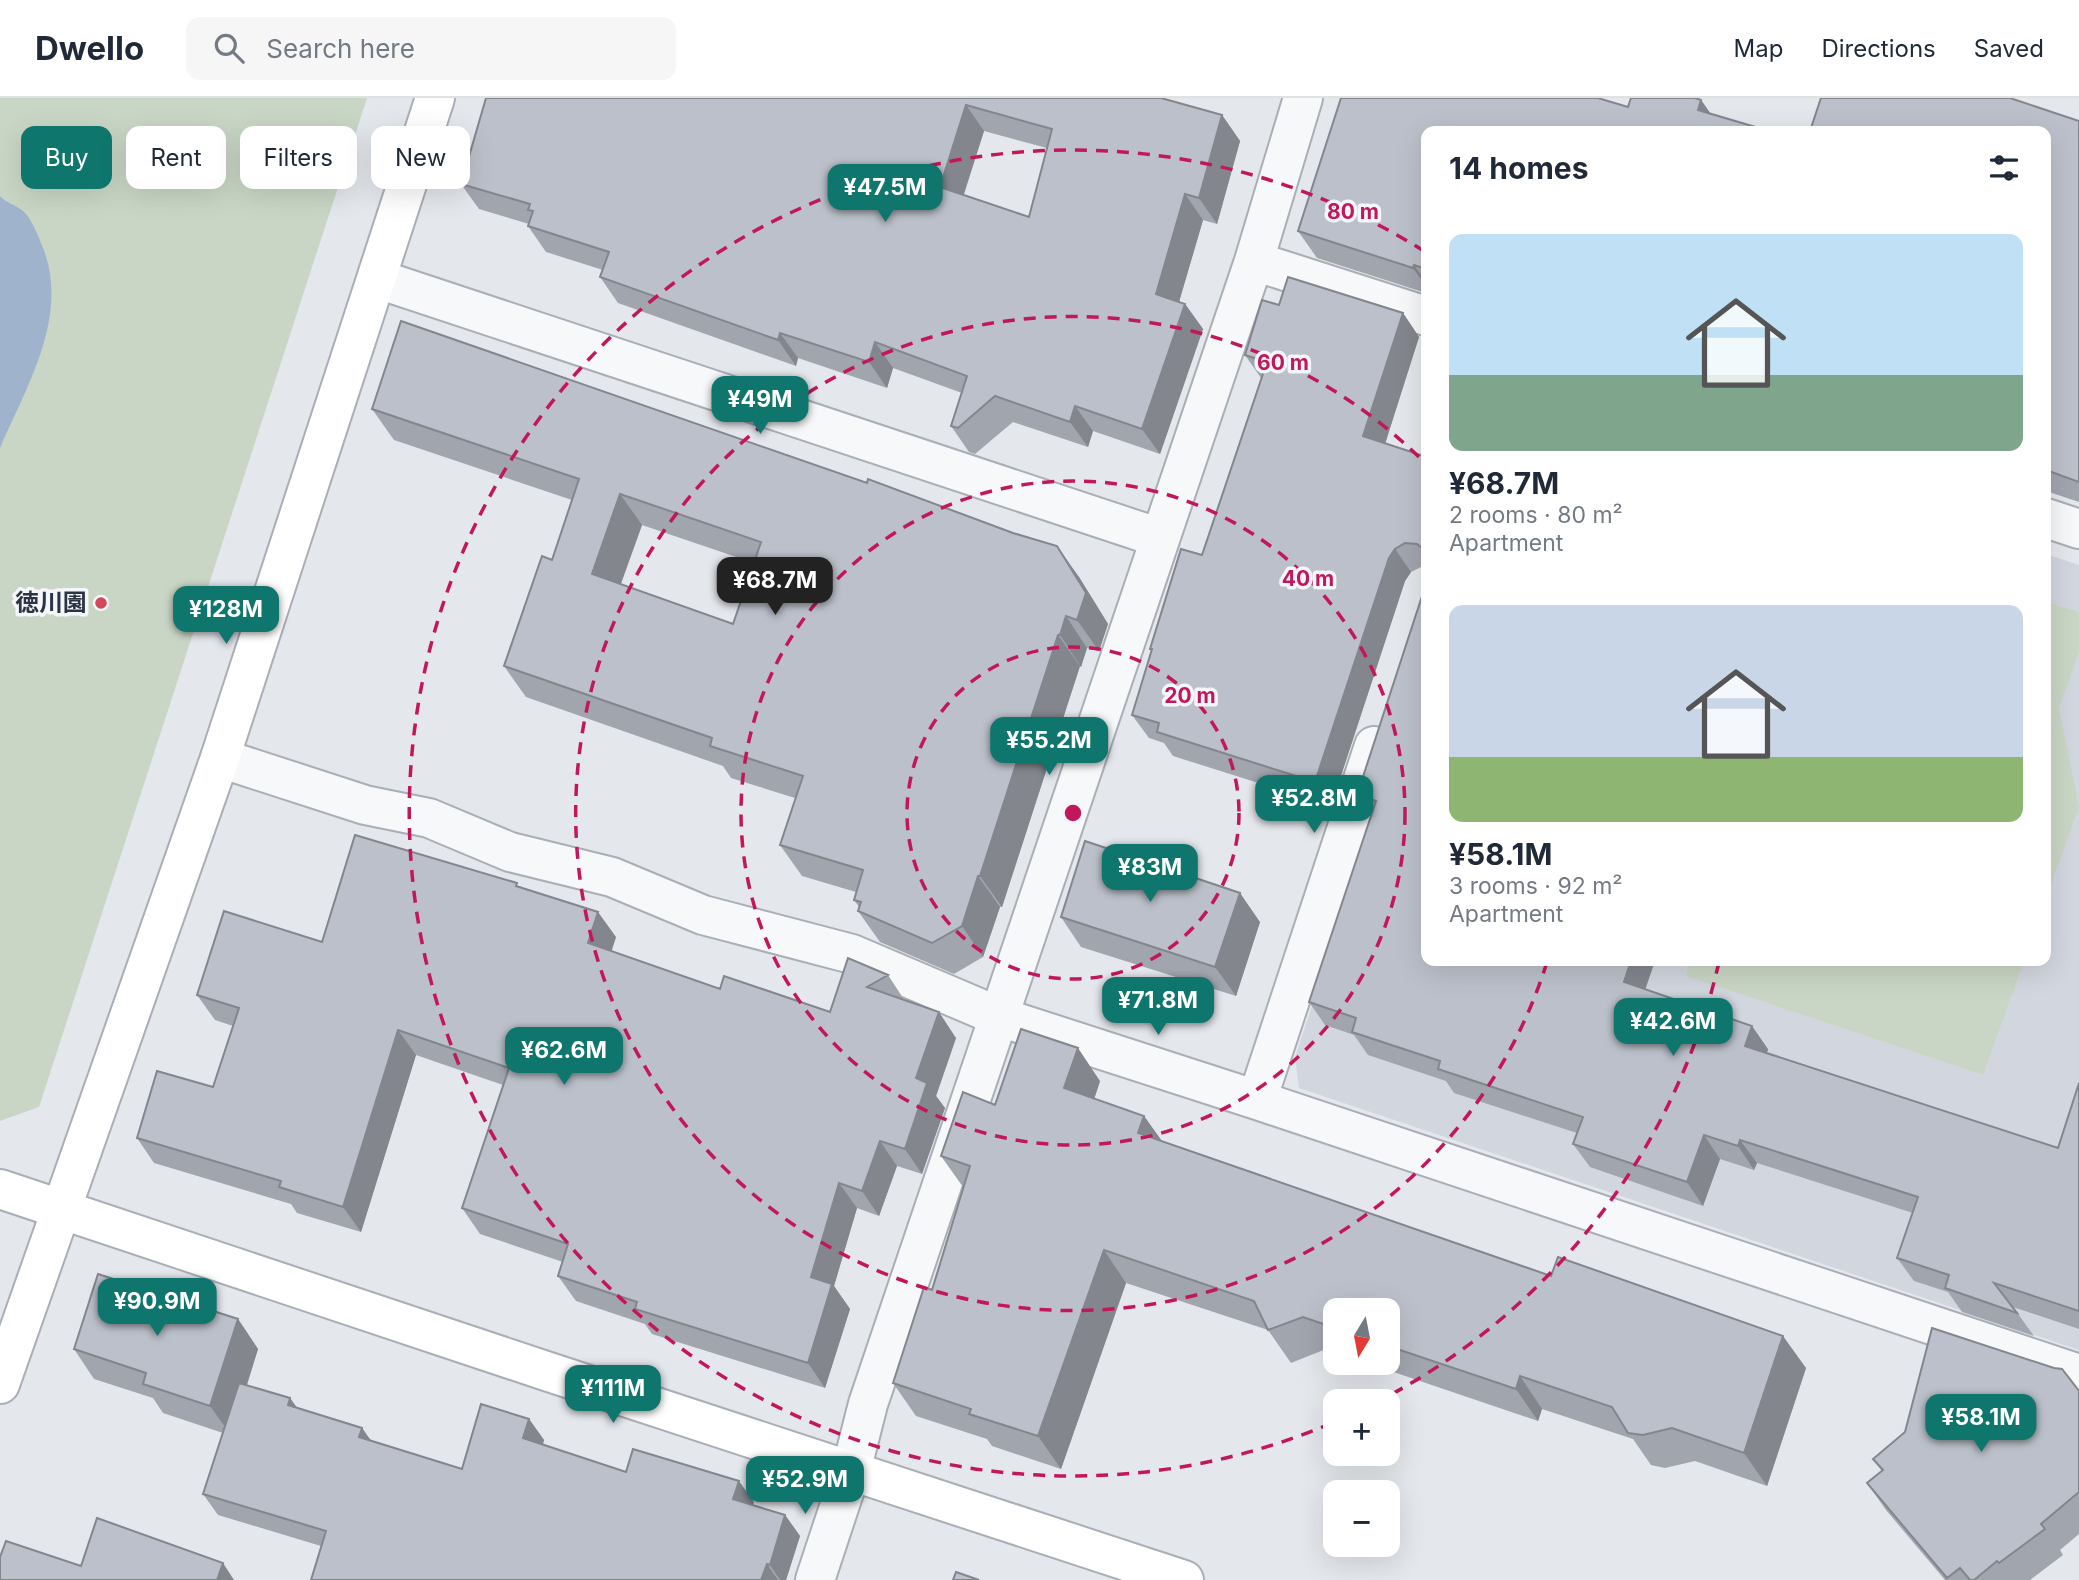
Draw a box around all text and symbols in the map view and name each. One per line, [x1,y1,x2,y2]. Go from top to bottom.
search box [186,17,676,80]
text: Dwello [35,28,144,68]
icon: search [210,29,248,67]
text: Search here [266,33,415,64]
text: Map [1734,34,1783,63]
text: Directions [1821,34,1936,63]
text: Saved [1974,34,2044,63]
chip: Buy [21,126,112,189]
chip: Rent [126,126,226,189]
chip: Filters [240,126,357,189]
chip: New [371,126,470,189]
icon: filters [1985,149,2023,187]
text: 14 homes [1449,150,1588,186]
pin: ¥47.5M [828,164,942,224]
text: ¥47.5M [844,173,926,201]
text: 80 m [1327,199,1379,224]
icon: home [1673,280,1799,406]
text: 60 m [1257,350,1309,375]
pin: ¥49M [719,376,801,436]
text: ¥49M [727,385,793,413]
text: ¥68.7M [1449,465,1559,501]
text: 2 rooms · 80 m² [1449,501,1623,529]
text: Apartment [1449,529,1563,557]
pin: ¥68.7M [718,558,832,617]
text: ¥68.7M [733,566,817,594]
text: 40 m [1282,566,1334,591]
pin: ¥128M [177,587,275,646]
place label: 徳川園 [15,588,87,617]
marker: 徳川園 [93,595,109,611]
text: ¥128M [189,595,263,623]
icon: home [1673,651,1799,777]
text: 20 m [1164,683,1216,708]
pin: ¥55.2M [992,718,1106,777]
text: ¥55.2M [1006,726,1092,754]
pin: ¥52.8M [1257,776,1371,835]
text: ¥52.8M [1271,784,1357,812]
centre of rings [1061,801,1085,825]
text: ¥58.1M [1449,836,1552,872]
pin: ¥83M [1109,844,1191,904]
text: ¥83M [1118,853,1182,881]
text: 3 rooms · 92 m² [1449,872,1622,900]
text: Apartment [1449,900,1563,928]
pin: ¥71.8M [1101,978,1215,1037]
text: ¥71.8M [1118,986,1198,1014]
pin: ¥42.6M [1616,998,1730,1058]
text: ¥42.6M [1630,1007,1716,1035]
pin: ¥62.6M [507,1028,621,1087]
text: ¥62.6M [521,1036,607,1064]
pin: ¥90.9M [100,1278,214,1338]
text: ¥90.9M [114,1287,200,1315]
north arrow [1323,1298,1400,1376]
map controls [1323,1298,1400,1557]
pin: ¥111M [564,1366,662,1425]
text: ¥111M [581,1374,645,1402]
button: + [1323,1389,1400,1466]
pin: ¥58.1M [1924,1394,2038,1454]
text: ¥58.1M [1941,1403,2021,1431]
pin: ¥52.9M [748,1456,862,1516]
text: ¥52.9M [762,1465,848,1493]
button: − [1323,1480,1400,1557]

